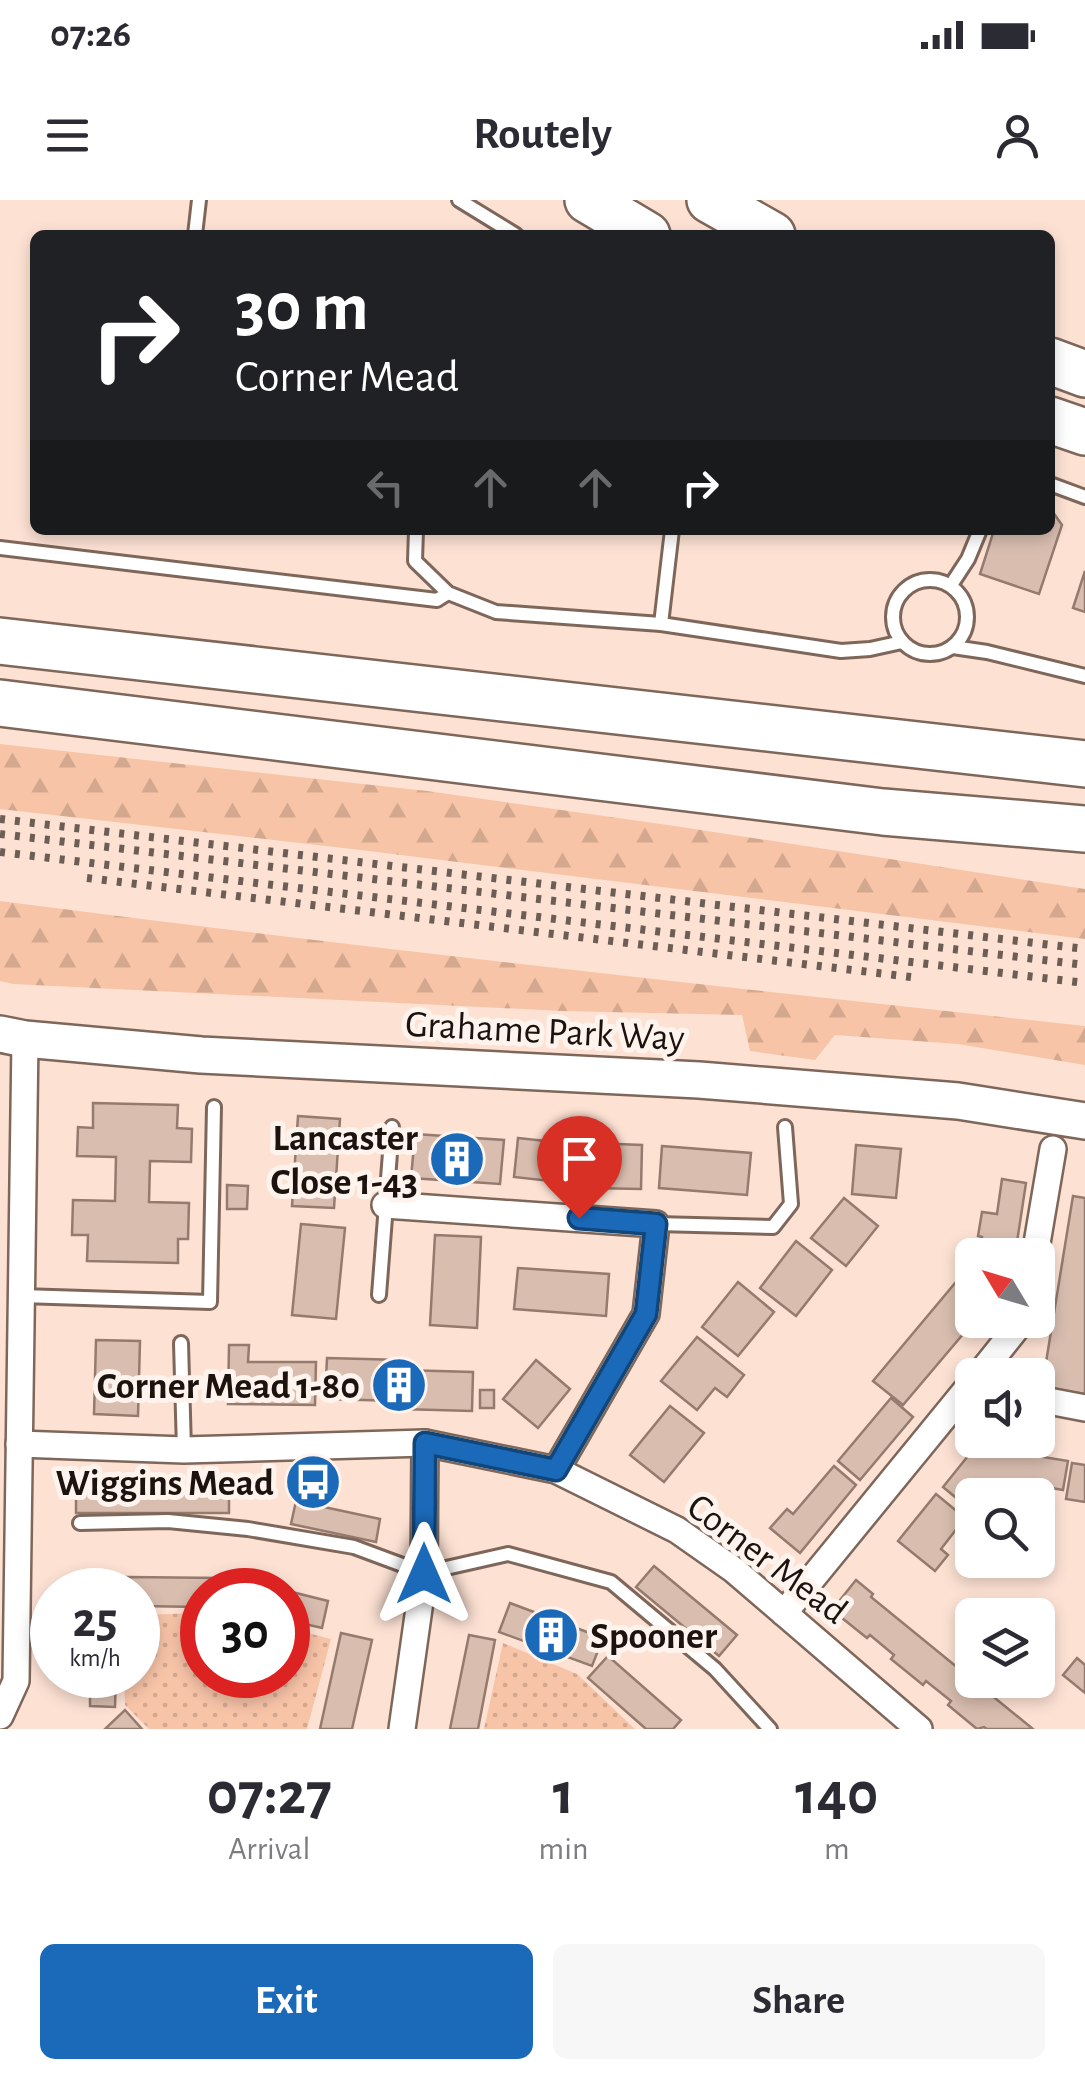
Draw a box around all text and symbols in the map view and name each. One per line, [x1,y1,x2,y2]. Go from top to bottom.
text: 07:26 [50,16,131,54]
icon: menu [40,108,95,163]
icon: person [990,108,1045,163]
text: Routely [473,112,612,157]
icon: right [70,270,200,400]
text: 30 m [235,273,369,343]
text: Corner Mead [235,355,459,400]
icon: left [358,460,413,515]
icon: ahead [463,460,518,515]
icon: ahead [568,460,623,515]
icon: right [673,460,728,515]
street label: Grahame Park Way [404,1006,686,1058]
pin [537,1116,622,1219]
place label: Lancaster Close 1-43 [270,1120,419,1202]
building icon: Lancaster Close 1-43 [427,1129,487,1189]
icon: arrive [552,1131,607,1186]
north arrow [955,1238,1055,1338]
map controls [955,1238,1055,1698]
building icon: Corner Mead 1-80 [369,1355,429,1415]
button: sound [955,1358,1055,1458]
place label: Corner Mead 1-80 [97,1368,360,1406]
bus stop icon: Wiggins Mead [283,1452,343,1512]
place label: Wiggins Mead [56,1465,274,1503]
button: search [955,1478,1055,1578]
street label: Corner Mead [680,1487,854,1632]
position arrow [372,1522,476,1626]
speed limit sign: 30 [180,1568,310,1698]
text: 25 [72,1596,118,1646]
button: layers [955,1598,1055,1698]
building icon: Spooner [521,1605,581,1665]
place label: Spooner [590,1618,718,1656]
text: km/h [69,1646,121,1671]
text: 07:27 [207,1765,332,1825]
text: 1 [553,1765,574,1825]
text: 140 [795,1765,878,1825]
text: Arrival [228,1833,310,1865]
text: min [539,1833,588,1865]
text: m [824,1833,850,1865]
button: Exit [40,1944,533,2059]
button: Share [553,1944,1045,2059]

